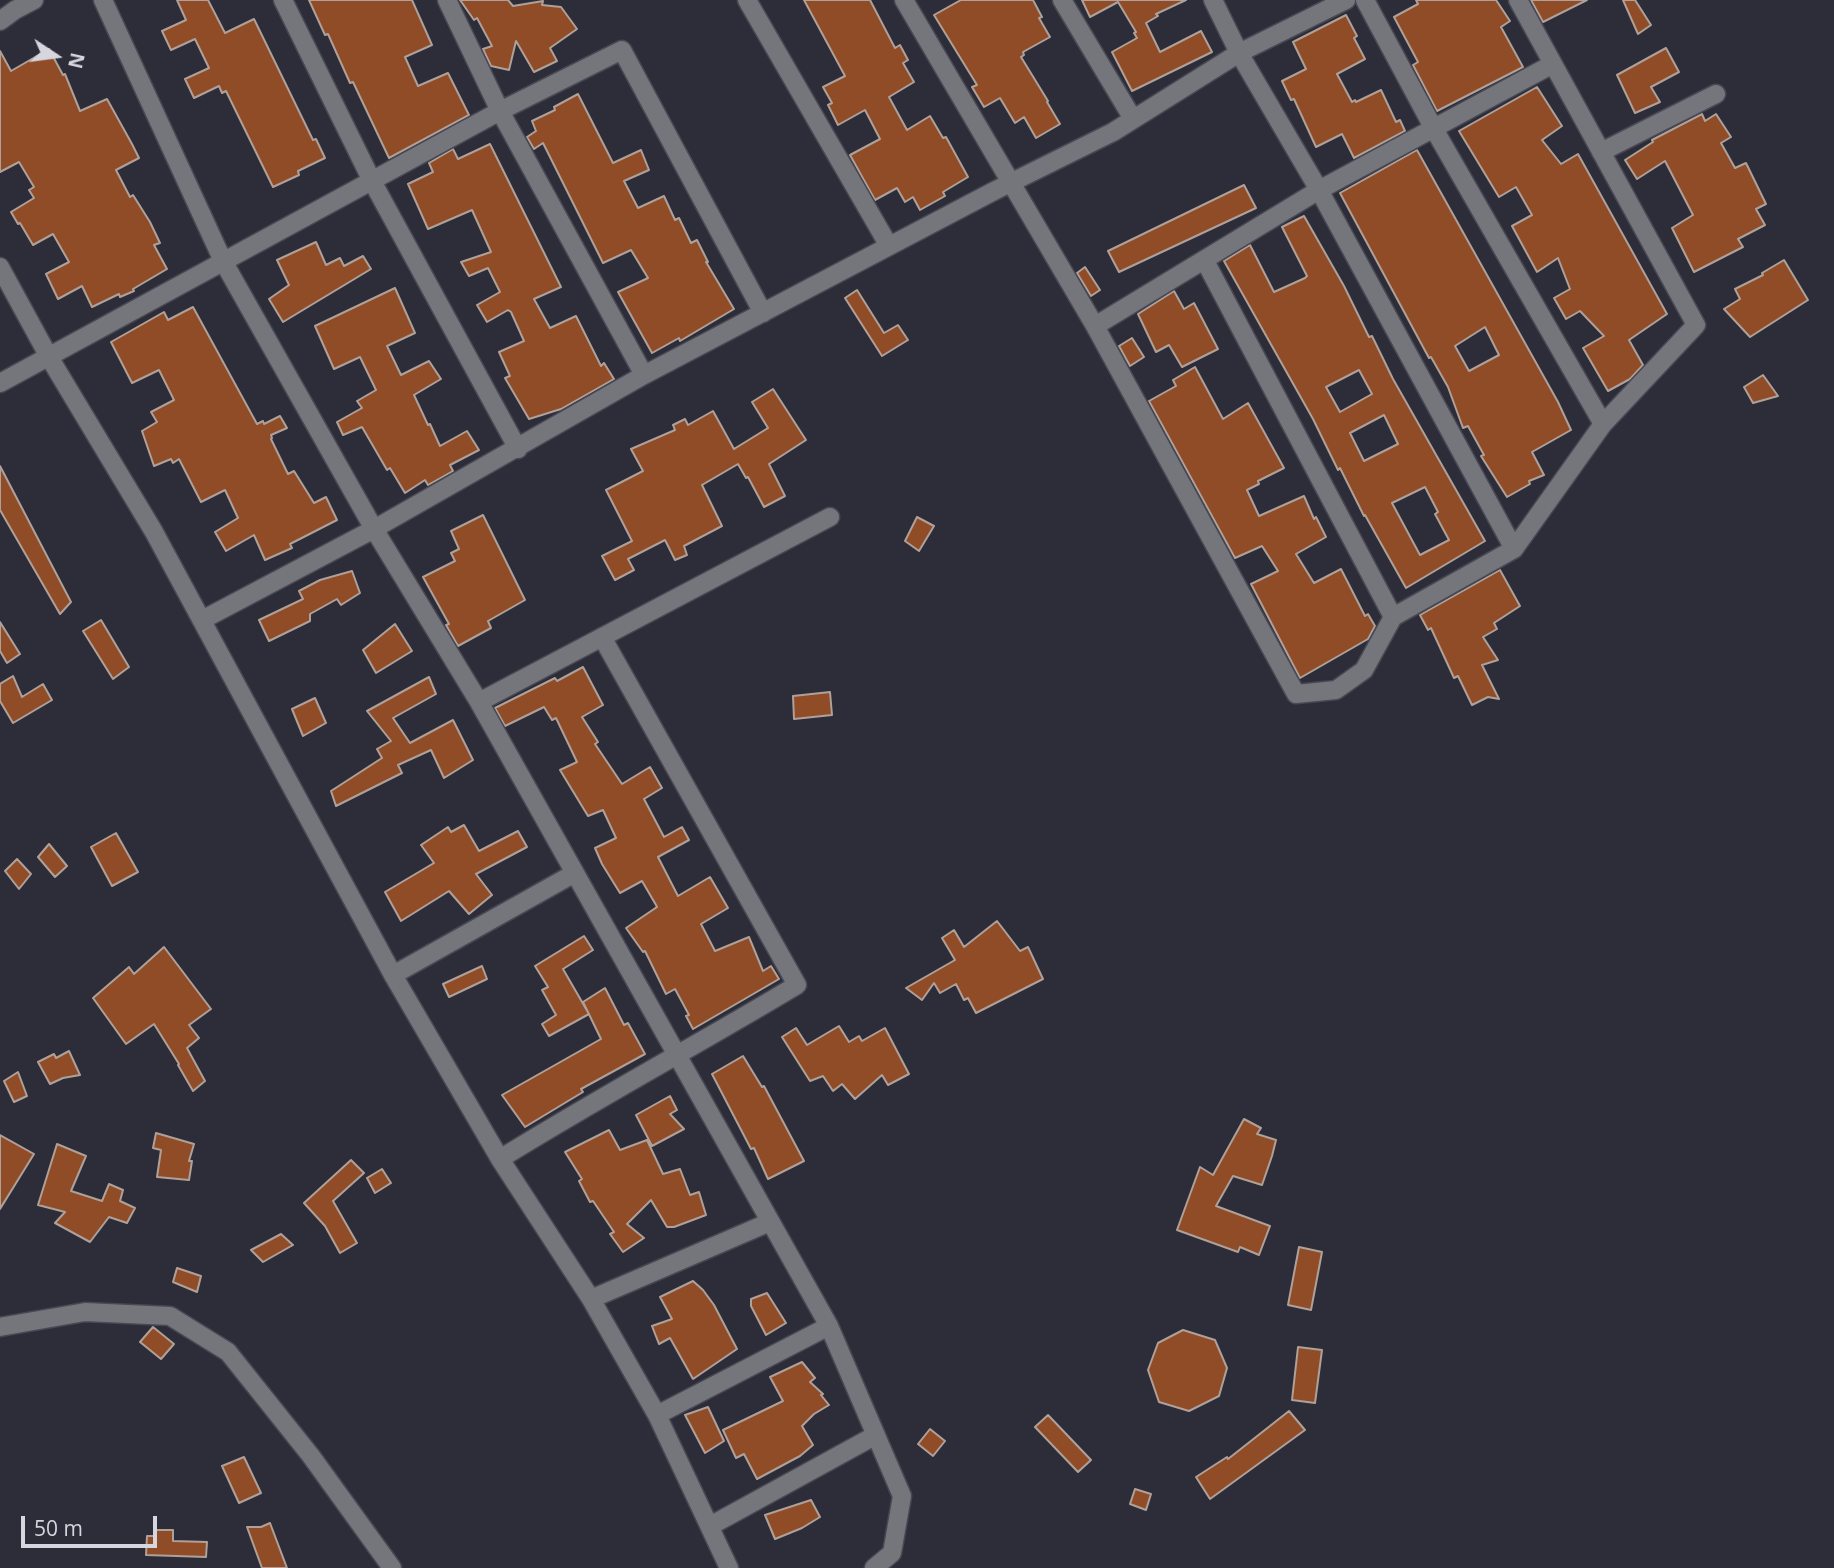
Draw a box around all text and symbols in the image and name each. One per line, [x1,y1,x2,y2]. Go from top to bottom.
north arrow [21,21,91,91]
text: N [62,50,91,71]
scale bar [24,1502,161,1546]
text: 50 m [34,1514,83,1542]

